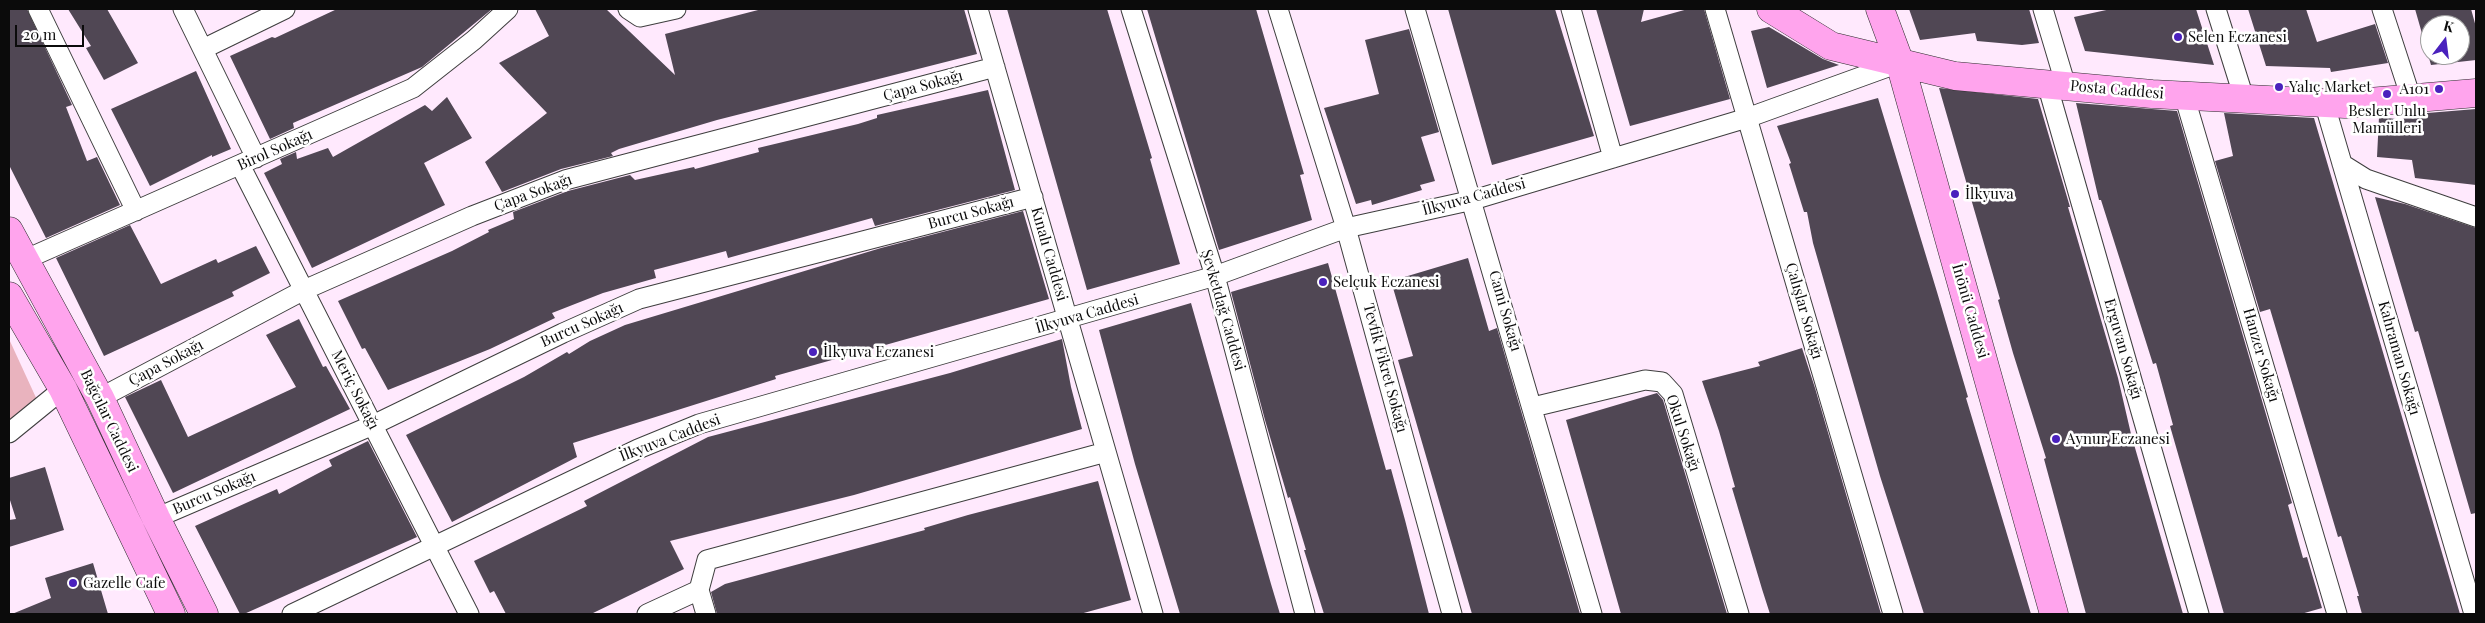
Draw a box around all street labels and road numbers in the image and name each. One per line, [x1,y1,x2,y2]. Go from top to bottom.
street label: Çapa Sokağı [881,67,965,105]
street label: Posta Caddesi [2069,77,2165,103]
street label: Birol Sokağı [235,125,315,175]
street label: Çapa Sokağı [492,171,574,215]
street label: İlkyuva Caddesi [1420,175,1528,219]
street label: Burcu Sokağı [926,193,1016,233]
street label: Kınalı Caddesi [1027,205,1071,303]
street label: Şevketdağ Caddesi [1197,247,1249,373]
street label: Çalışlar Sokağı [1782,261,1826,361]
street label: İnönü Caddesi [1948,262,1992,360]
street label: Cami Sokağı [1485,268,1525,354]
street label: İlkyuva Caddesi [1033,291,1141,337]
street label: Erguvan Sokağı [2100,297,2146,401]
street label: Burcu Sokağı [538,299,626,351]
street label: Kahraman Sokağı [2374,299,2424,417]
street label: Tevfik Fikret Sokağı [1359,301,1411,435]
street label: Hanzer Sokağı [2239,306,2283,404]
street label: Çapa Sokağı [126,336,206,390]
street label: Meriç Sokağı [327,347,383,433]
street label: Bağcılar Caddesi [76,367,142,475]
street label: Okul Sokağı [1662,392,1704,474]
street label: İlkyuva Caddesi [617,411,723,465]
street label: Burcu Sokağı [170,467,258,519]

